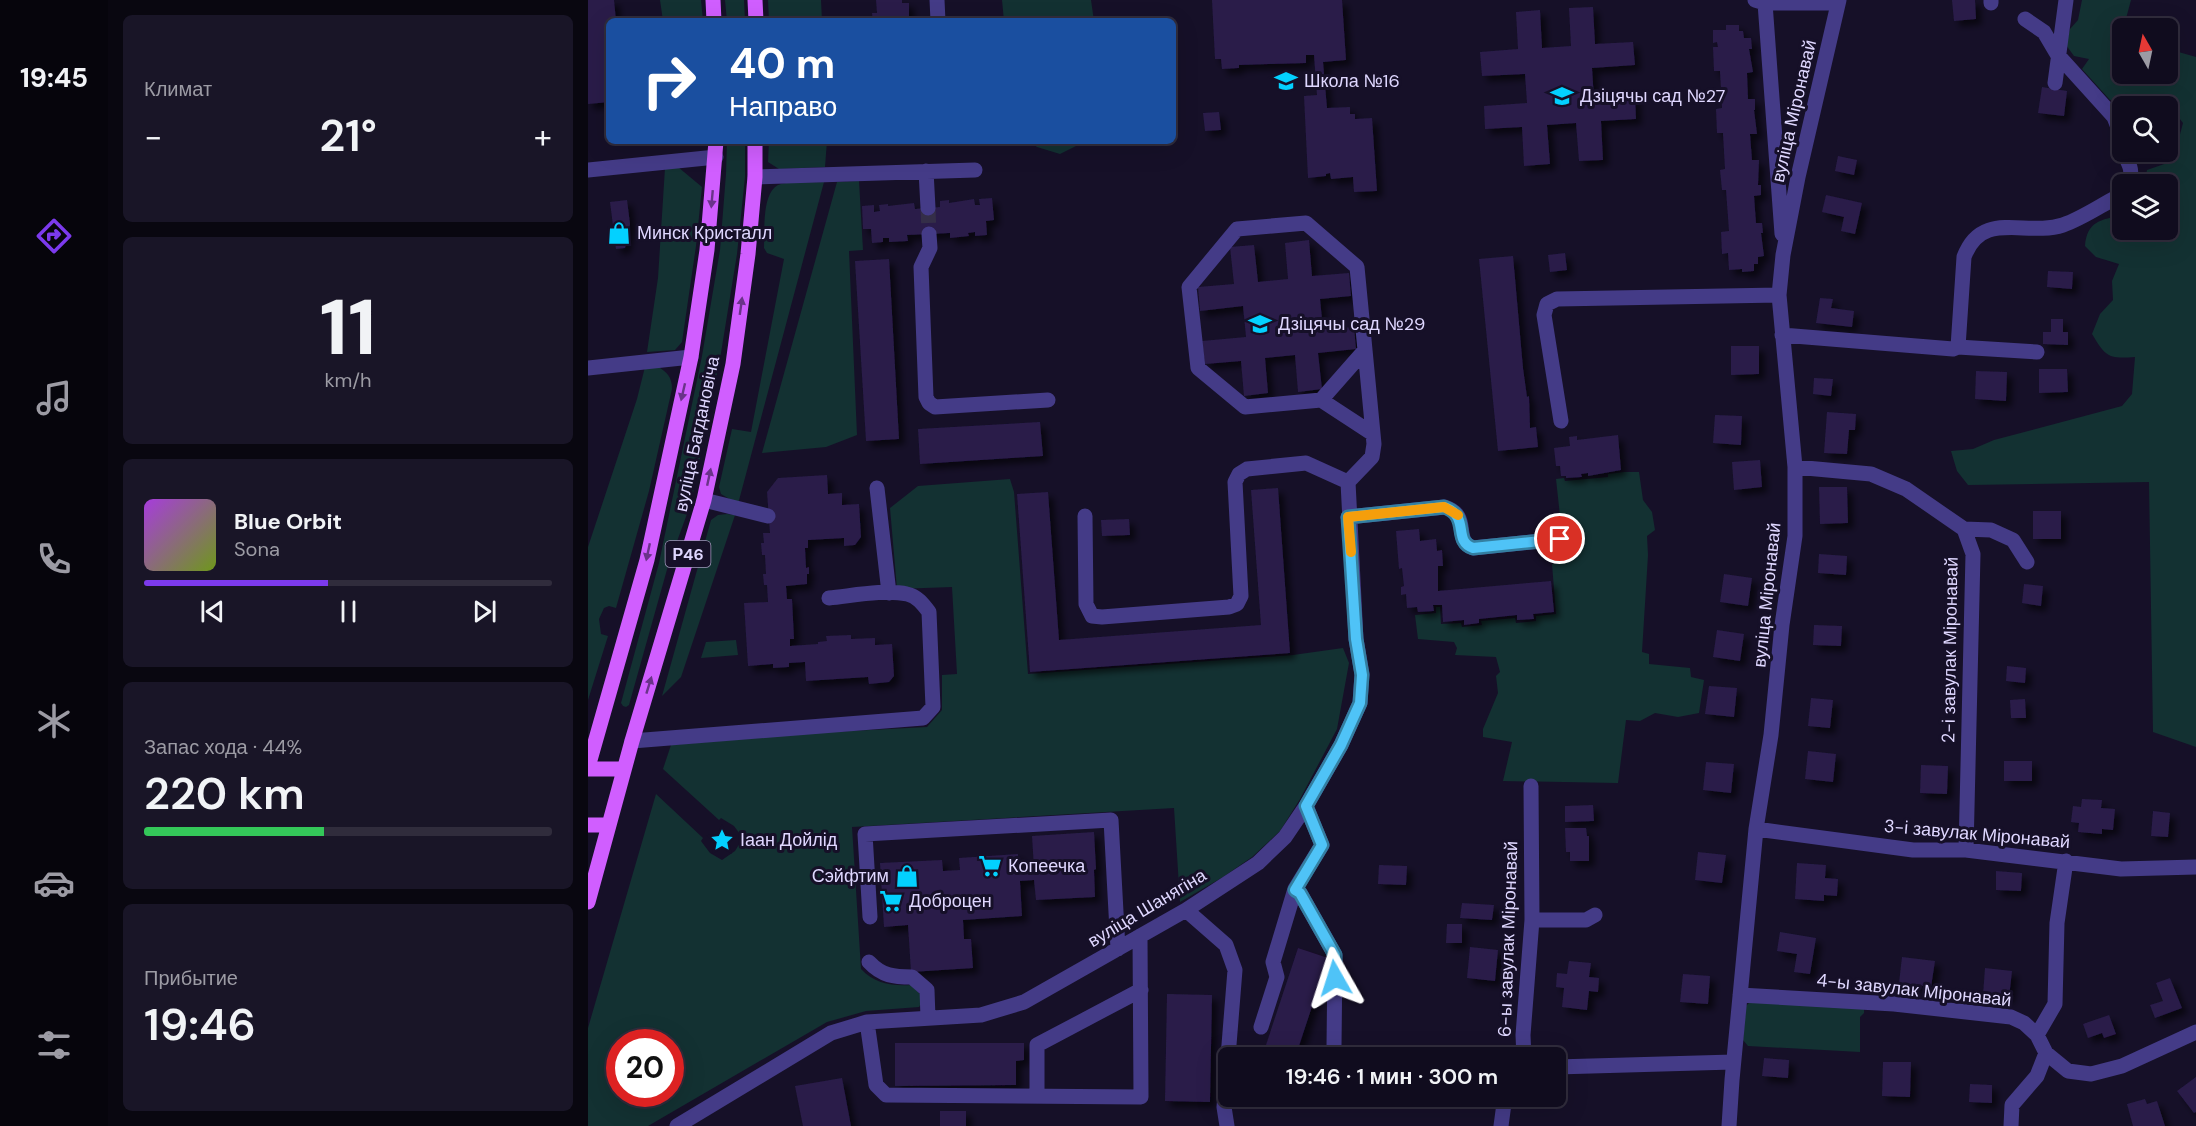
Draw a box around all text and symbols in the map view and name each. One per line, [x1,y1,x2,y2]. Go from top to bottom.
north arrow [2112,18,2178,84]
map controls [2112,18,2178,240]
text: 40 m [729,36,835,91]
street label: вуліца Міронавай [1766,37,1822,185]
icon: right [630,42,708,120]
text: 19:45 [20,60,88,95]
school or university icon: Школа №16 [1273,68,1299,94]
place label: Школа №16 [1304,69,1400,93]
text: Климат [144,76,212,102]
school or university icon: Дзіцячы сад №27 [1549,83,1575,109]
place label: Дзіцячы сад №27 [1580,84,1726,108]
text: Направо [729,89,837,124]
button: search [2112,96,2178,162]
text: 21° [319,106,377,165]
text: − [144,115,162,158]
text: + [534,115,552,158]
button: layers [2112,174,2178,240]
one-way arrow [707,190,717,209]
icon: directions [33,215,75,257]
shop icon: Минск Кристалл [606,220,632,246]
place label: Минск Кристалл [637,221,772,245]
text: 11 [320,277,376,378]
one-way arrow [736,296,746,315]
school or university icon: Дзіцячы сад №29 [1247,311,1273,337]
place label: Дзіцячы сад №29 [1278,312,1425,336]
street label: вуліца Багдановіча [669,353,725,514]
text: km/h [324,367,372,393]
icon: music [33,377,75,419]
one-way arrow [678,383,688,401]
one-way arrow [705,468,714,487]
text: Blue Orbit [234,507,342,536]
pin [1534,513,1585,564]
street label: вуліца Міронавай [1747,521,1787,669]
icon: arrive [1543,522,1576,555]
text: Sona [234,536,280,562]
icon: phone [33,538,75,580]
road number: Р46 [666,541,710,567]
one-way arrow [643,543,653,561]
street label: 2-і завулак Міронавай [1936,557,1964,743]
icon: previous [196,595,229,628]
icon: pause [332,595,365,628]
icon: next [468,595,501,628]
one-way arrow [645,676,654,694]
icon: climate [33,700,75,742]
text: Запас хода · 44% [144,734,302,760]
text: 220 km [144,764,305,823]
street label: 3-і завулак Міронавай [1883,814,2071,854]
place icon: Іаан Дойлід [709,827,735,853]
place label: Іаан Дойлід [740,828,838,852]
street label: 6-ы завулак Міронавай [1493,840,1523,1038]
supermarket icon: Копеечка [977,853,1003,879]
place label: Копеечка [1008,854,1086,878]
icon: car [33,862,75,904]
shop icon: Сэйфтим [894,863,920,889]
street label: вуліца Шанягіна [1083,863,1211,953]
place label: Сэйфтим [812,864,889,888]
supermarket icon: Доброцен [878,888,904,914]
place label: Доброцен [909,889,992,913]
position arrow [1303,946,1367,1010]
text: Прибытие [144,965,238,991]
street label: 4-ы завулак Міронавай [1815,968,2013,1012]
text: 19:46 [144,995,256,1054]
icon: filters [33,1024,75,1066]
speed limit sign: 20 [606,1029,684,1107]
text: 19:46 · 1 мин · 300 m [1286,1062,1498,1091]

